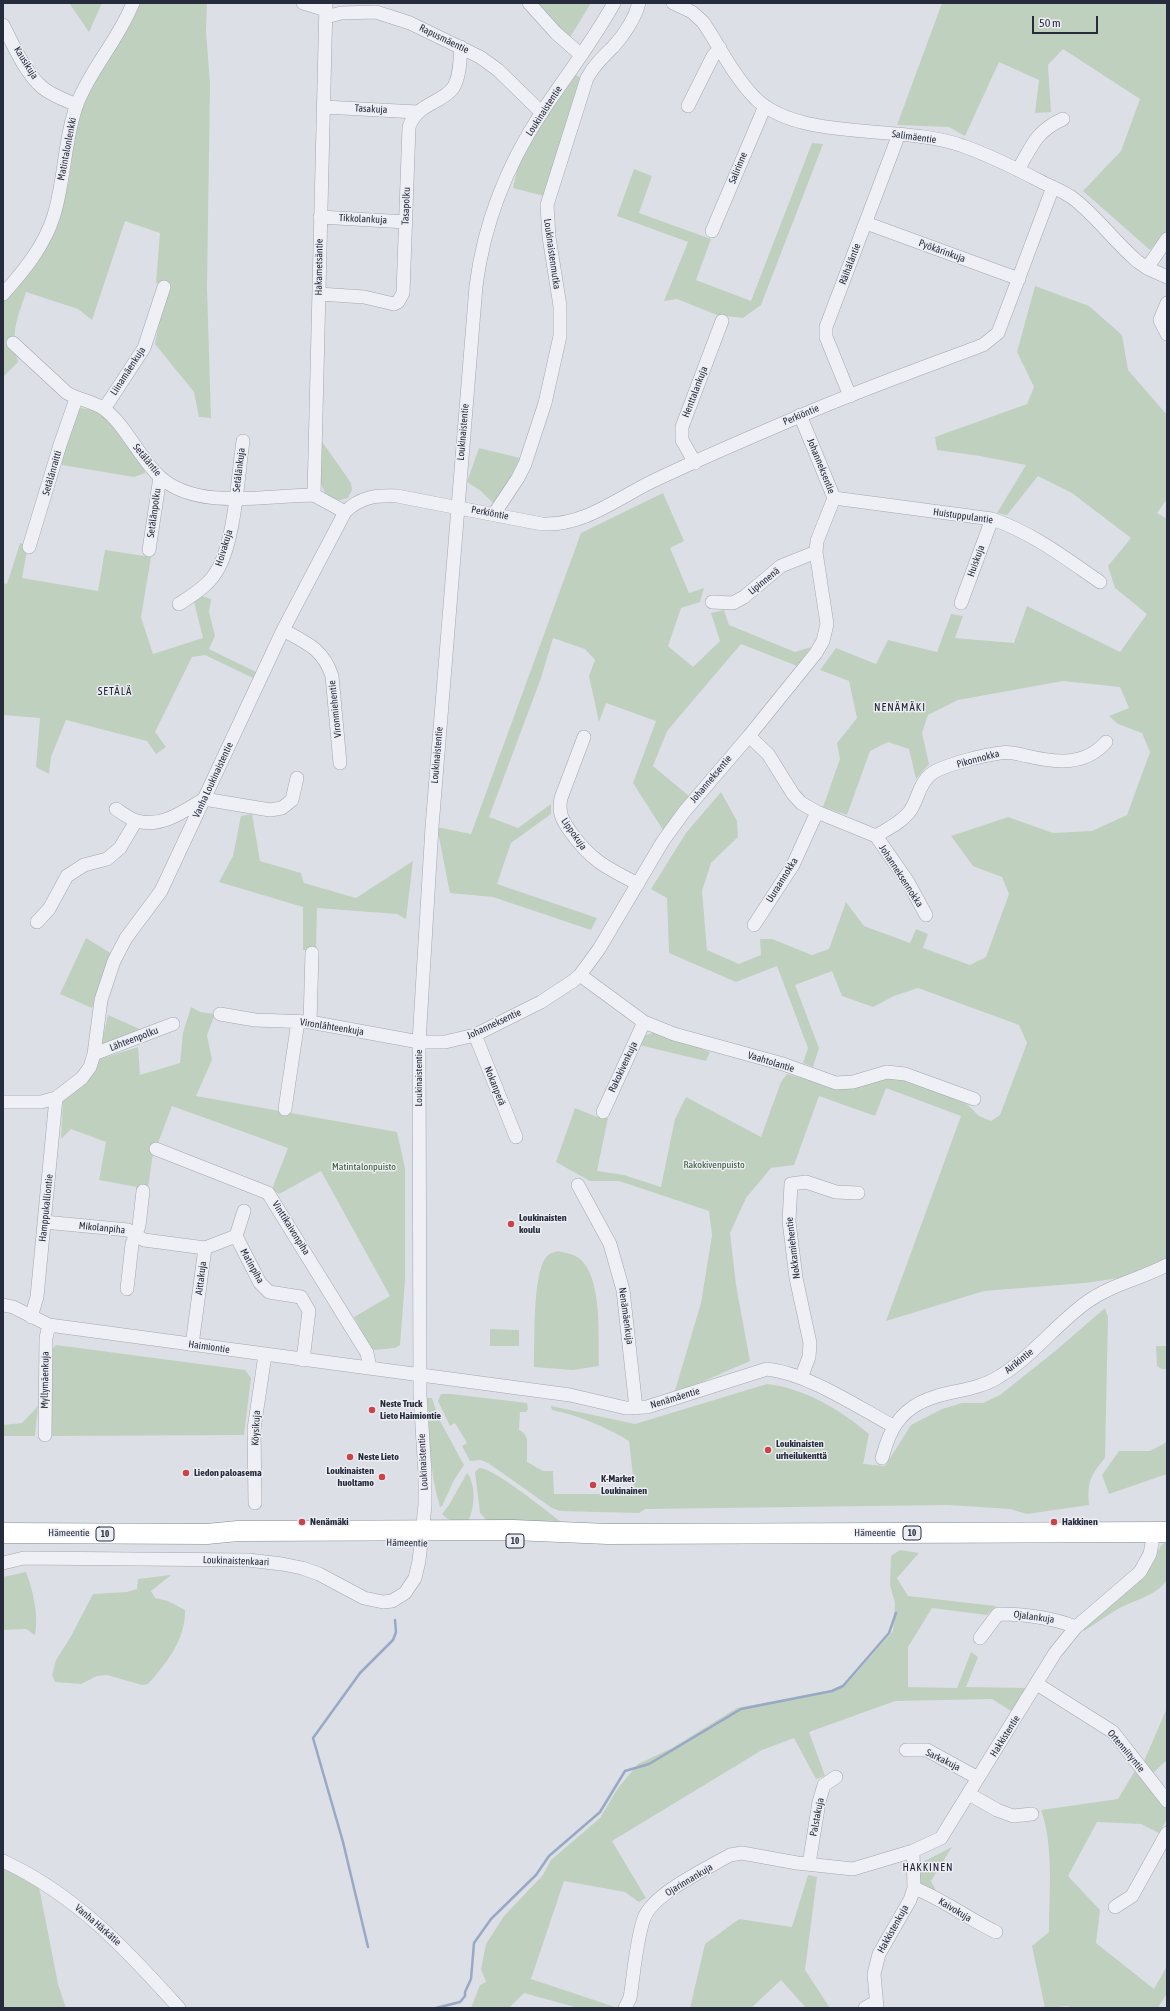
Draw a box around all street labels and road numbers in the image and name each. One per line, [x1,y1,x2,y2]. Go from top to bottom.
street label: Rapusmäentie [417,22,471,56]
street label: Kausikuja [11,44,41,82]
street label: Loukinaistentie [523,84,565,138]
street label: Tasakuja [354,102,388,116]
street label: Matintalonlenkki [55,117,79,181]
street label: Salimäentie [891,128,937,146]
street label: Salirinne [726,150,750,186]
street label: Tasapolku [399,187,413,225]
street label: Tikkolankuja [339,212,387,226]
street label: Loukinaistenmutka [541,218,563,290]
street label: Pyökärinkuja [917,237,967,265]
street label: Hakametsäntie [313,238,325,296]
street label: Räihäläntie [837,242,863,286]
street label: Liinamäenkuja [108,345,148,397]
street label: Henttalankuja [680,365,710,419]
street label: Perkiöntie [781,402,821,428]
street label: Loukinaistentie [455,403,471,461]
street label: Johanneksentie [804,437,838,495]
street label: Setäläntie [130,441,164,479]
street label: Setälänkuja [230,447,248,493]
street label: Setälänraitti [40,449,64,497]
street label: Setälänpolku [145,488,163,538]
street label: Perkiöntie [470,503,510,523]
street label: Huistuppulantie [932,506,994,526]
street label: Hoivakuja [213,528,235,568]
street label: Huiskuja [965,544,987,578]
street label: Lipinnenä [746,565,782,597]
street label: Vironmiehentie [326,680,344,738]
street label: Loukinaistentie [429,726,445,784]
street label: Vanha Loukinaistentie [190,740,236,820]
street label: Pikonnokka [955,748,1001,770]
street label: Johanneksentie [688,753,734,805]
street label: Lippokuja [559,816,589,852]
street label: Johanneksennokka [876,843,926,909]
street label: Uuraannokka [763,855,801,905]
street label: Johanneksentie [465,1006,523,1042]
street label: Vironlähteenkuja [299,1016,365,1038]
street label: Lähteenpolku [108,1024,160,1054]
street label: Rakokivenkuja [606,1040,640,1094]
street label: Loukinaistentie [413,1049,425,1107]
street label: Vaahtolantie [746,1049,796,1075]
street label: Nokanperä [482,1065,508,1107]
street label: Hamppukalliontie [36,1174,56,1242]
street label: Vinttikaivonpiha [270,1199,312,1257]
street label: Nokkamiehentie [783,1216,803,1280]
street label: Mikolanpiha [78,1220,126,1236]
street label: Matinpiha [238,1247,266,1285]
street label: Aittakuja [193,1260,209,1296]
street label: Nenämäenkuja [616,1287,636,1345]
street label: Haimiontie [188,1338,230,1356]
street label: Airikintie [1002,1346,1036,1376]
street label: Myllymäenkuja [38,1351,52,1409]
street label: Nenämäentie [649,1385,701,1411]
street label: Köysikuja [249,1410,263,1446]
street label: Loukinaistentie [416,1433,430,1491]
road number: 10 [903,1526,921,1540]
street label: Hämeentie [48,1527,90,1539]
road number: 10 [96,1527,114,1541]
street label: Hämeentie [854,1527,896,1539]
road number: 10 [506,1534,524,1548]
street label: Hämeentie [386,1537,428,1549]
street label: Loukinaistenkaari [203,1554,269,1568]
street label: Ojalankuja [1013,1608,1055,1626]
street label: Hakkistentie [988,1713,1022,1759]
street label: Ortenniityntie [1105,1727,1147,1775]
street label: Sarkakuja [924,1746,962,1774]
street label: Palstakuja [807,1797,827,1837]
street label: Ojarinnankuja [663,1861,715,1899]
street label: Kaivokuja [936,1895,974,1925]
street label: Vanha Härkätie [72,1902,124,1948]
street label: Hakkistenkuja [875,1903,911,1955]

